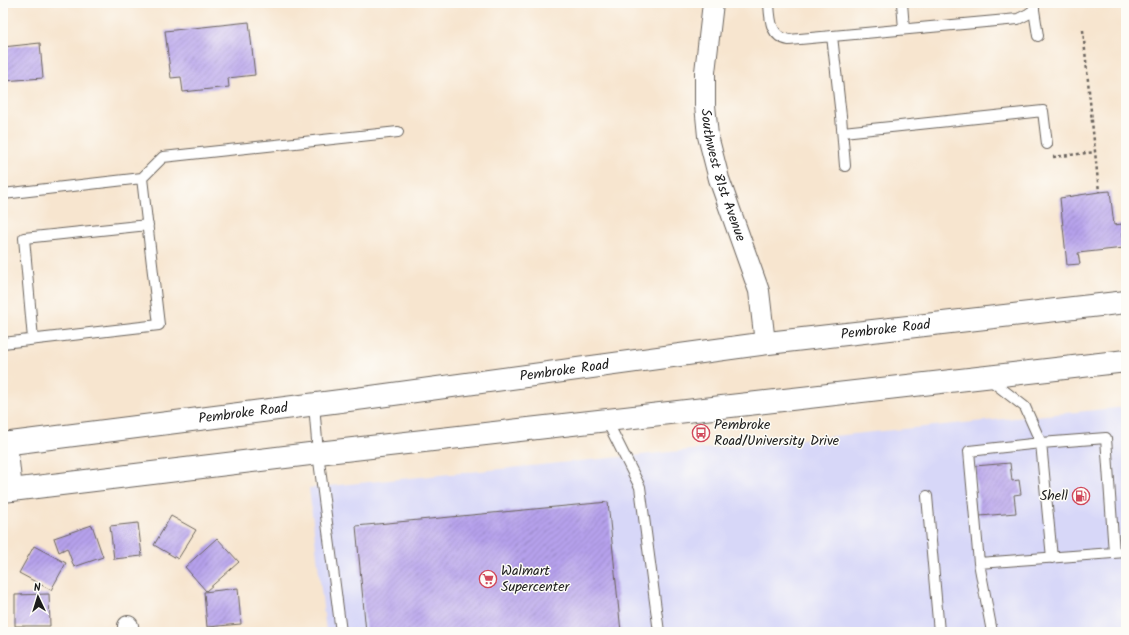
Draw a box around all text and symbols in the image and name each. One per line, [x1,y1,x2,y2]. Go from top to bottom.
street label: Southwest 81st Avenue [694,108,752,245]
street label: Pembroke Road [840,313,933,346]
street label: Pembroke Road [518,354,611,388]
street label: Pembroke Road [197,397,290,430]
place label: Pembroke Road/University Drive [714,414,840,452]
bus stop icon: Pembroke Road/University Drive [691,423,711,443]
place label: Shell [1040,485,1069,507]
fuel station icon: Shell [1071,486,1091,506]
place label: Walmart Supercenter [501,560,571,598]
supermarket icon: Walmart Supercenter [478,569,498,589]
north arrow [18,577,58,617]
text: N [33,579,42,597]

